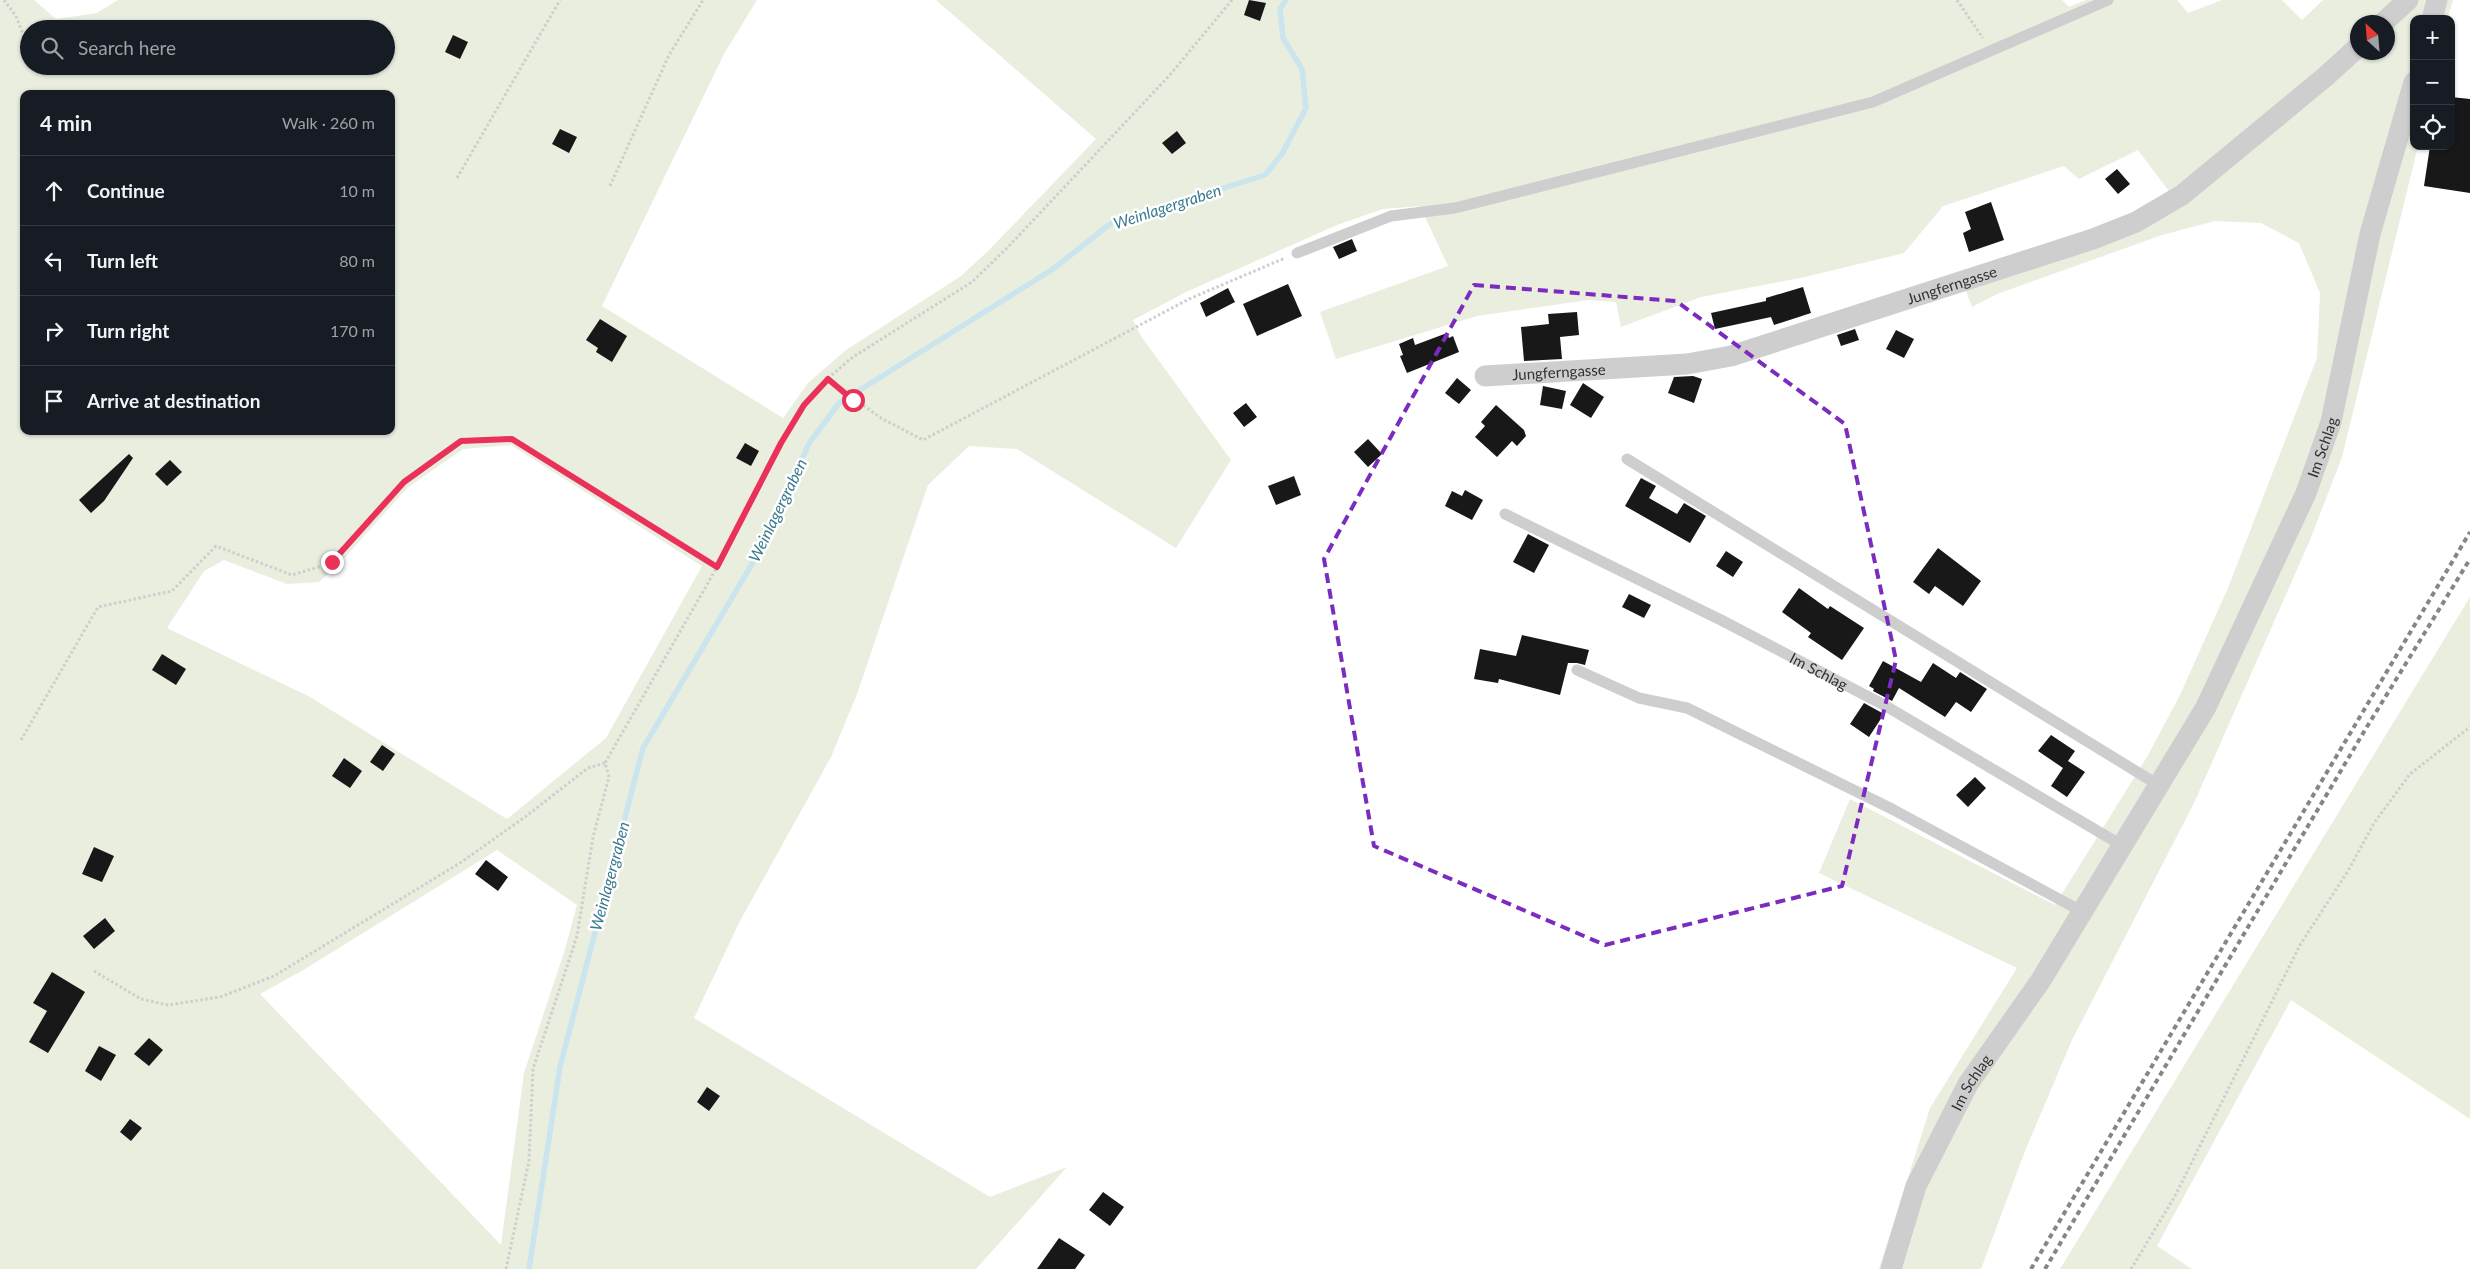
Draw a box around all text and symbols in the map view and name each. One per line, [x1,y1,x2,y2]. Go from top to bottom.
north arrow [2350,15,2395,60]
map controls [2410,15,2455,150]
button: + [2410,15,2455,60]
search box [20,20,395,75]
icon: search [38,34,66,62]
text: Search here [78,36,176,59]
button: − [2410,60,2455,105]
button: locate [2410,105,2455,150]
text: 4 min [40,110,92,135]
text: Walk · 260 m [282,113,375,132]
icon: ahead [40,177,68,205]
text: Continue [87,179,165,202]
water label: Weinlagergraben [1111,180,1223,232]
text: 10 m [339,181,375,200]
icon: left [40,247,68,275]
text: Turn left [87,249,158,272]
text: 80 m [339,251,375,270]
street label: Jungferngasse [1904,262,1999,308]
icon: right [40,317,68,345]
text: Turn right [87,319,169,342]
text: 170 m [330,321,375,340]
street label: Jungferngasse [1512,360,1606,383]
icon: arrive [40,387,68,415]
text: Arrive at destination [87,389,260,412]
route start [842,389,865,412]
street label: Im Schlag [2303,415,2341,480]
water label: Weinlagergraben [744,455,810,565]
route end [321,551,344,574]
street label: Im Schlag [1787,649,1851,694]
water label: Weinlagergraben [585,819,633,933]
street label: Im Schlag [1947,1051,1995,1114]

